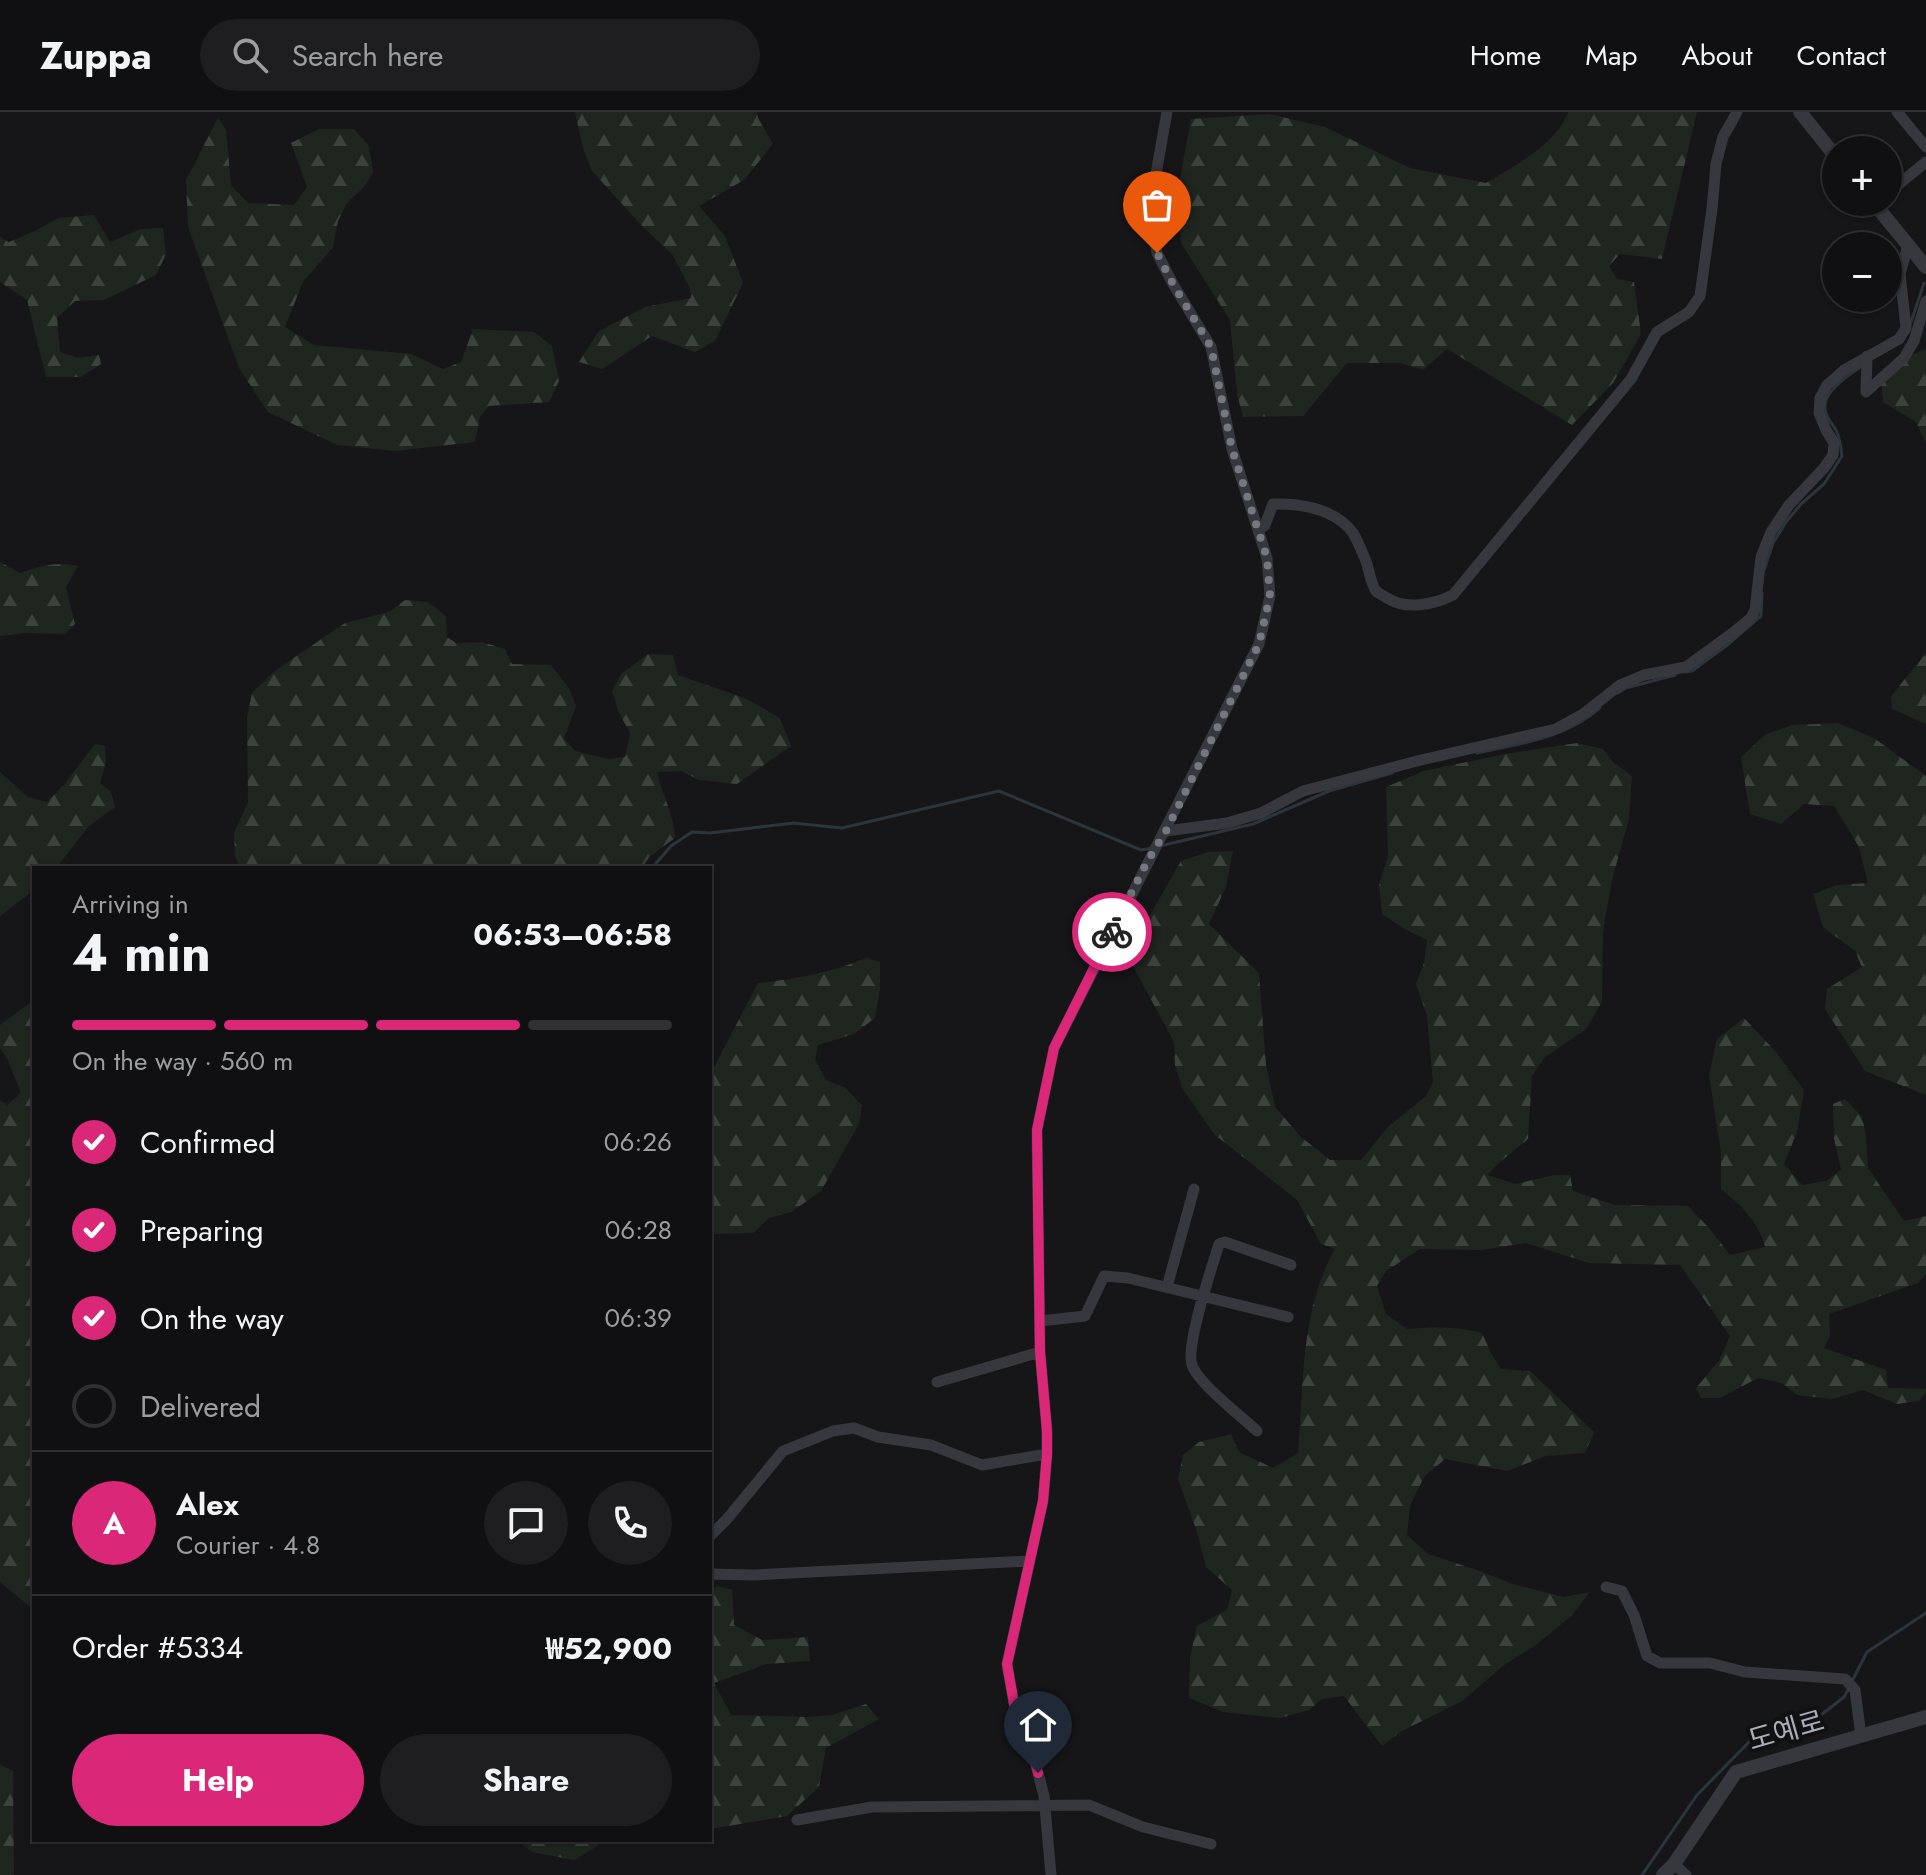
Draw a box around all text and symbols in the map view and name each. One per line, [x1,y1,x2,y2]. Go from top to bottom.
search box [200,19,760,91]
text: Zuppa [40,28,152,83]
icon: search [228,33,272,77]
text: Search here [292,34,443,77]
text: Home [1470,35,1541,76]
text: Map [1585,35,1637,76]
text: About [1681,35,1753,76]
text: Contact [1797,35,1886,76]
map controls [1822,136,1902,312]
button: + [1822,136,1902,216]
pin [1123,171,1191,253]
icon: bag [1135,183,1179,227]
button: − [1822,232,1902,312]
text: Arriving in [72,885,189,923]
courier [1072,892,1152,972]
icon: bike [1090,910,1134,954]
text: 06:53–06:58 [473,913,672,956]
text: 4 min [72,915,211,991]
text: On the way · 560 m [72,1042,293,1080]
icon: check [72,1120,116,1164]
text: Confirmed [140,1121,275,1164]
text: 06:26 [604,1123,672,1161]
icon: check [72,1208,116,1252]
text: Preparing [140,1209,264,1252]
text: 06:28 [605,1211,672,1249]
icon: check [72,1296,116,1340]
text: On the way [140,1297,284,1340]
text: 06:39 [604,1299,672,1337]
text: Delivered [140,1385,261,1428]
button: chat [484,1481,568,1565]
button: phone [588,1481,672,1565]
text: Alex [176,1483,239,1526]
text: A [103,1502,125,1545]
text: Courier · 4.8 [176,1526,320,1564]
text: Order #5334 [72,1626,243,1669]
text: ₩52,900 [546,1627,672,1670]
pin [1004,1691,1072,1773]
street label: 도예로 [1743,1700,1829,1761]
icon: home [1016,1703,1060,1747]
button: Help [72,1734,364,1826]
button: Share [380,1734,672,1826]

